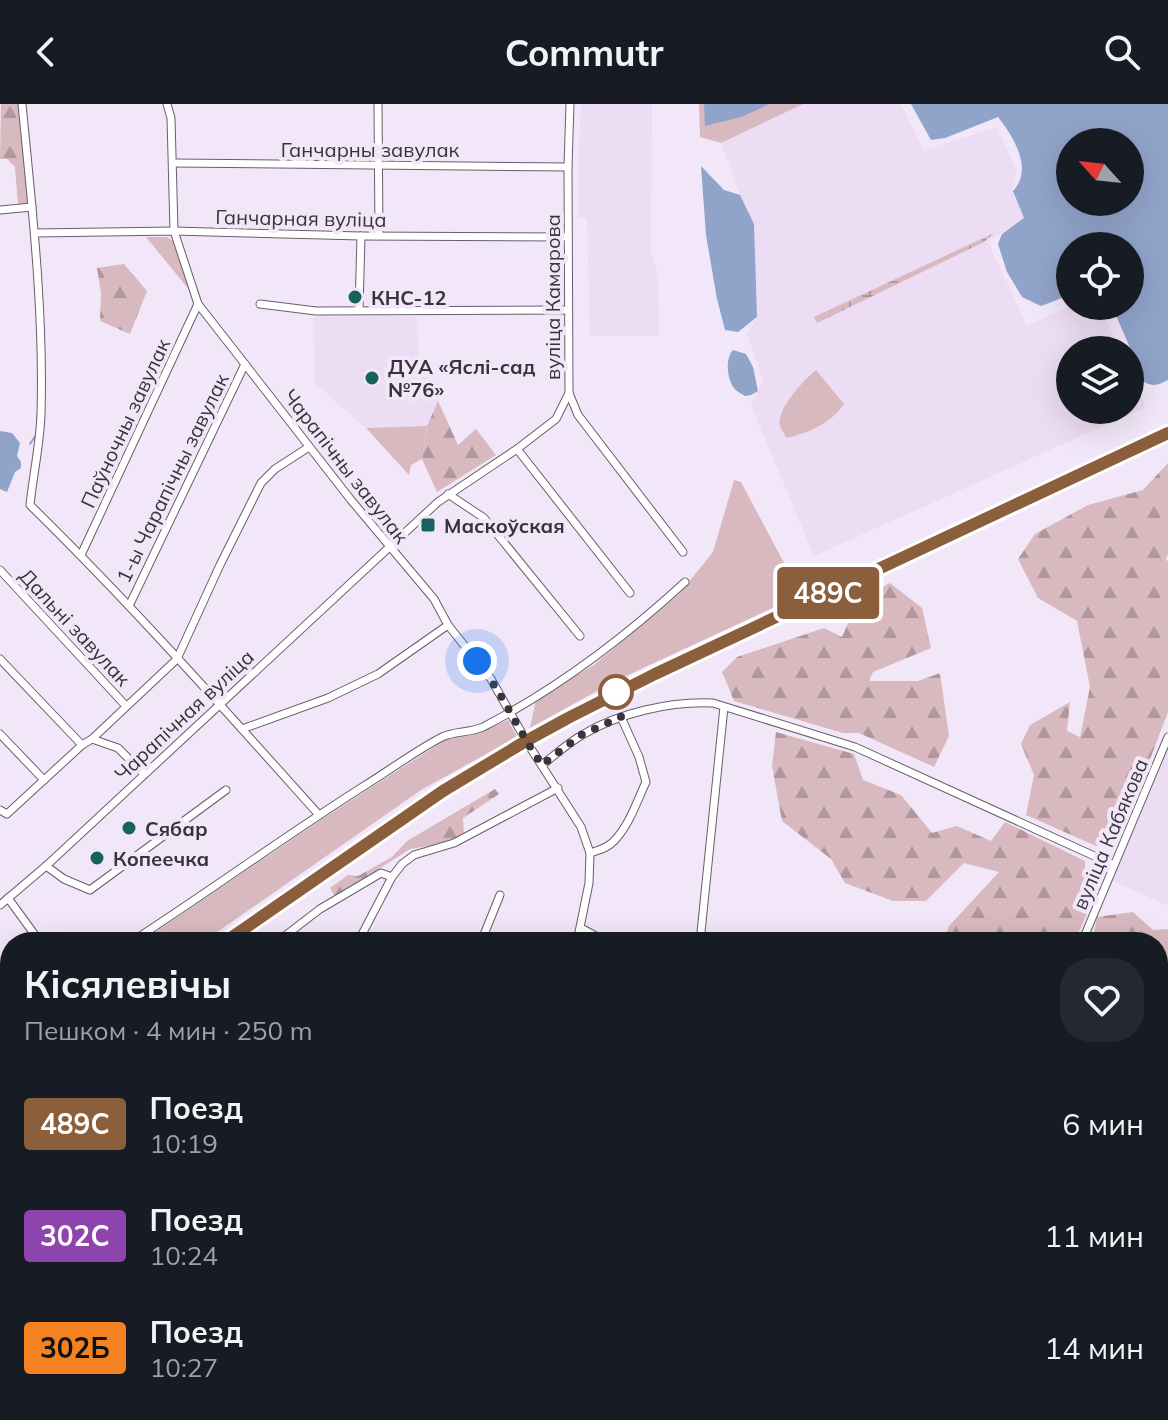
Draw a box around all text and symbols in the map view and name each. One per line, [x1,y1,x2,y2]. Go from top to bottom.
icon: back [24,30,68,74]
text: Commutr [505,30,663,75]
icon: search [1100,30,1144,74]
north arrow [1056,128,1144,216]
map controls [1056,128,1144,424]
street label: Ганчарны завулак [281,137,460,162]
street label: Ганчарная вуліца [215,204,387,232]
street label: вуліца Камарова [540,214,565,380]
button: locate [1056,232,1144,320]
place label: КНС-12 [371,285,446,310]
marker: КНС-12 [346,288,364,306]
street label: Паўночны завулак [75,334,175,512]
button: layers [1056,336,1144,424]
place label: ДУА «Яслі-сад №76» [388,354,536,402]
street label: 1-ы Чарапічны завулак [110,369,234,587]
marker: ДУА «Яслі-сад №76» [363,369,381,387]
street label: Чарапічны завулак [278,384,414,548]
place label: Маскоўская [444,513,565,538]
marker: Маскоўская [419,516,437,534]
street label: Дальні завулак [14,563,136,691]
line badge: 489С [772,567,884,619]
text: 489С [793,575,863,610]
your location [457,641,497,681]
street label: Чарапічная вуліца [109,644,259,786]
unlabelled marker [599,675,633,709]
street label: вуліца Кабякова [1067,755,1153,913]
place label: Сябар [145,816,208,841]
marker: Сябар [120,819,138,837]
place label: Копеечка [113,846,209,871]
marker: Копеечка [88,849,106,867]
button: heart [1060,958,1144,1042]
text: Кісялевічы [24,960,231,1008]
text: Пешком · 4 мин · 250 m [24,1014,313,1047]
text: Поезд [150,1089,243,1127]
text: 6 мин [1062,1105,1144,1143]
text: 489С [40,1106,110,1141]
text: 10:19 [150,1127,218,1160]
text: Поезд [150,1201,243,1239]
text: 11 мин [1044,1217,1144,1255]
text: 302С [40,1218,110,1253]
text: 10:24 [150,1239,218,1272]
text: Поезд [150,1313,243,1351]
text: 14 мин [1044,1329,1144,1367]
text: 302Б [40,1330,110,1365]
text: 10:27 [150,1351,218,1384]

